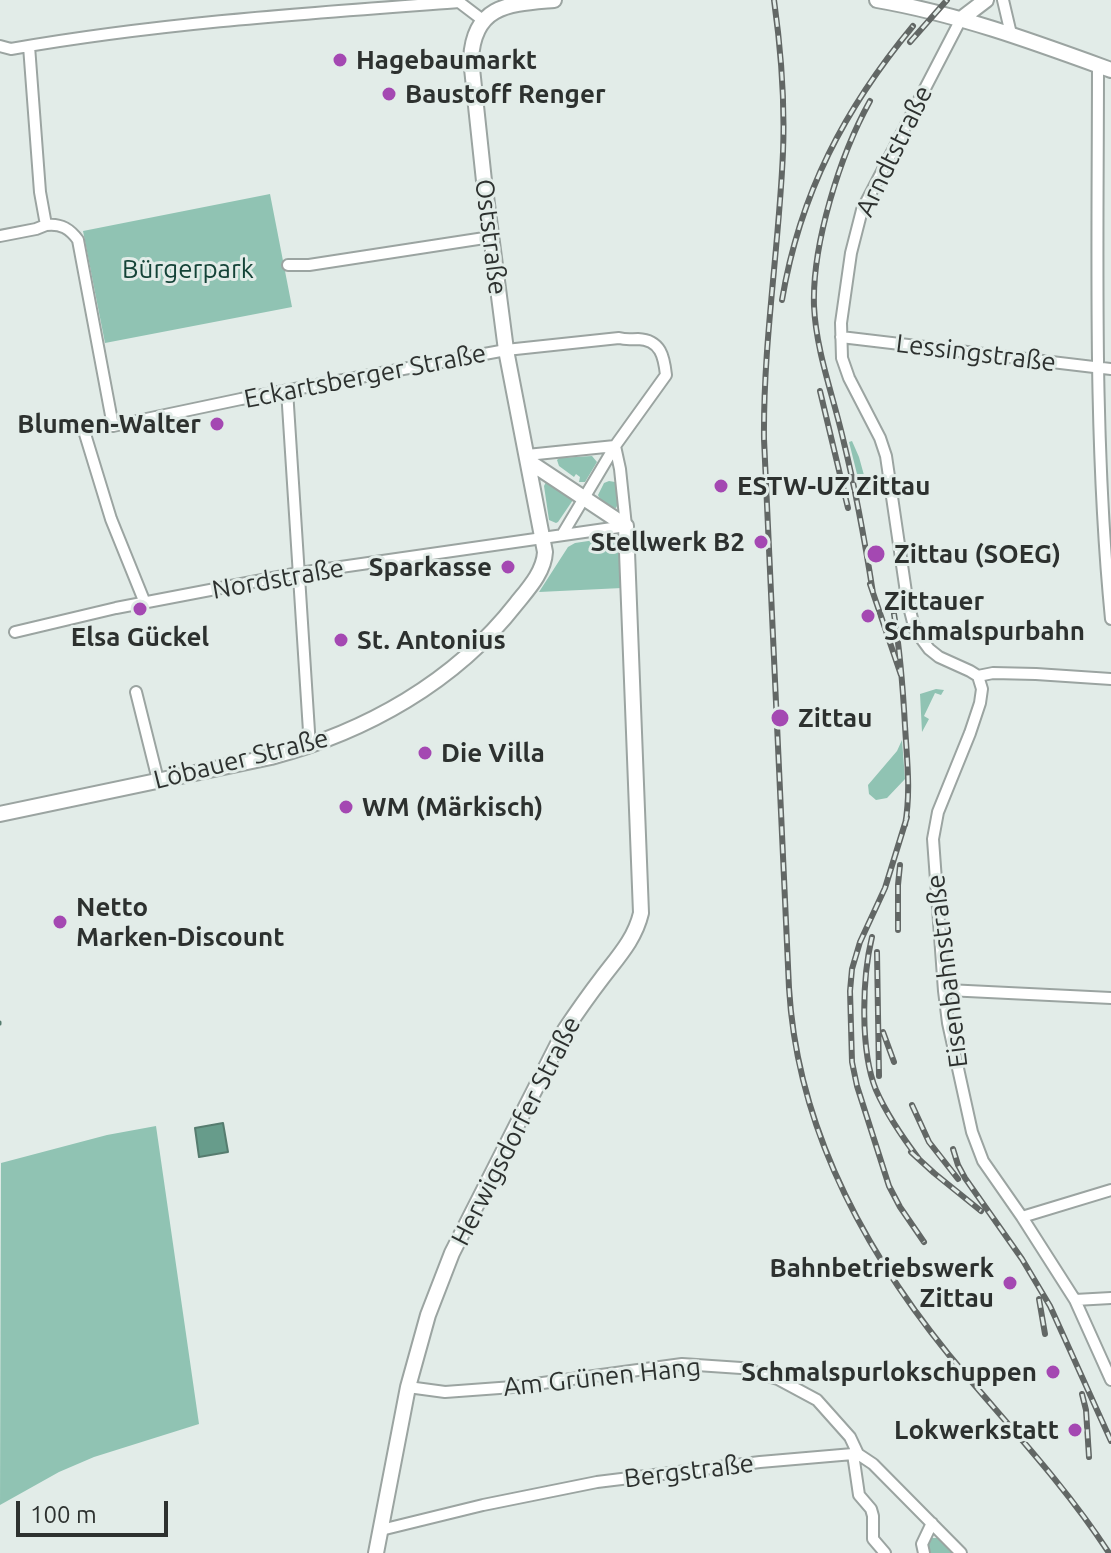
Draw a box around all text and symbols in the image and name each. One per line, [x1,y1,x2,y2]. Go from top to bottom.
place label: Hagebaumarkt [356,44,537,76]
marker: Hagebaumarkt [331,51,349,69]
place label: Baustoff Renger [405,78,606,110]
street label: Arndtstraße [849,80,939,222]
marker: Baustoff Renger [380,85,398,103]
street label: Oststraße [468,177,514,297]
park label: Bürgerpark [122,253,254,285]
street label: Lessingstraße [894,328,1058,378]
street label: Eckartsberger Straße [241,337,489,415]
place label: Blumen-Walter [17,408,201,440]
marker: Blumen-Walter [208,415,226,433]
place label: ESTW-UZ Zittau [737,470,930,502]
marker: ESTW-UZ Zittau [712,477,730,495]
place label: Stellwerk B2 [591,526,745,558]
marker: Stellwerk B2 [752,533,770,551]
place label: Zittau (SOEG) [894,538,1061,570]
marker: Zittau (SOEG) [865,543,887,565]
place label: Sparkasse [369,551,492,583]
street label: Nordstraße [210,552,346,606]
marker: Sparkasse [499,558,517,576]
place label: Zittauer Schmalspurbahn [884,585,1085,646]
marker: Elsa Gückel [131,600,149,618]
marker: Zittauer Schmalspurbahn [859,607,877,625]
place label: Elsa Gückel [71,621,209,653]
place label: St. Antonius [357,624,506,656]
marker: St. Antonius [332,631,350,649]
place label: Zittau [798,702,872,734]
marker: Zittau [769,707,791,729]
street label: Löbauer Straße [150,722,332,796]
place label: Die Villa [441,737,545,769]
marker: Die Villa [416,744,434,762]
place label: WM (Märkisch) [362,791,543,823]
marker: WM (Märkisch) [337,798,355,816]
street label: Eisenbahnstraße [920,873,974,1069]
place label: Netto Marken-Discount [76,891,284,952]
marker: Netto Marken-Discount [51,913,69,931]
street label: Herwigsdorfer Straße [445,1011,587,1251]
place label: Bahnbetriebswerk Zittau [769,1252,994,1314]
marker: Bahnbetriebswerk Zittau [1001,1274,1019,1292]
street label: Am Grünen Hang [502,1351,702,1403]
place label: Schmalspurlokschuppen [741,1356,1037,1388]
marker: Schmalspurlokschuppen [1044,1363,1062,1381]
place label: Lokwerkstatt [894,1414,1059,1446]
marker: Lokwerkstatt [1066,1421,1084,1439]
street label: Bergstraße [622,1448,756,1494]
scale bar [20,1485,172,1535]
text: 100 m [30,1501,97,1528]

